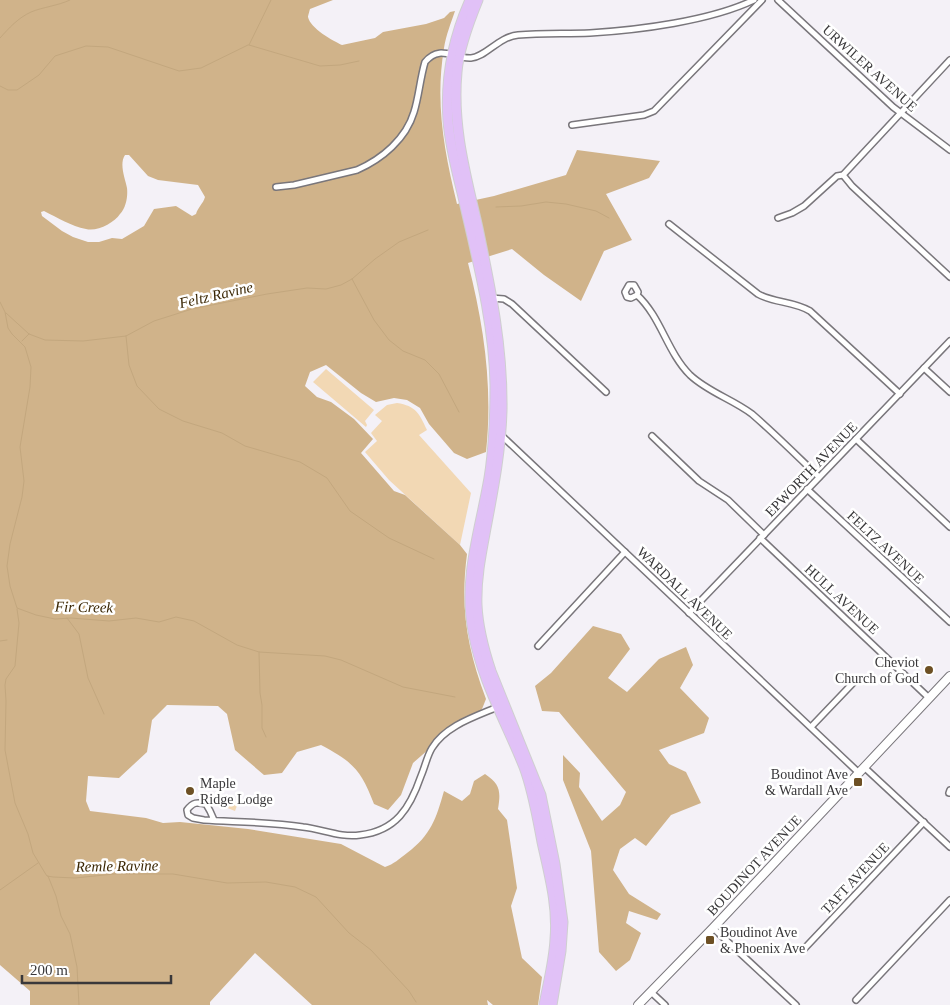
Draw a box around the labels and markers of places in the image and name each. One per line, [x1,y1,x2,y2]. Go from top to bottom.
place label: Cheviot Church of God [835,655,919,686]
marker: Cheviot Church of God [923,664,935,676]
place label: Boudinot Ave & Wardall Ave [765,767,848,798]
place label: Maple Ridge Lodge [200,776,273,807]
marker: Boudinot Ave & Wardall Ave [852,776,864,788]
marker: Maple Ridge Lodge [184,785,196,797]
place label: Boudinot Ave & Phoenix Ave [720,925,805,956]
marker: Boudinot Ave & Phoenix Ave [704,934,716,946]

